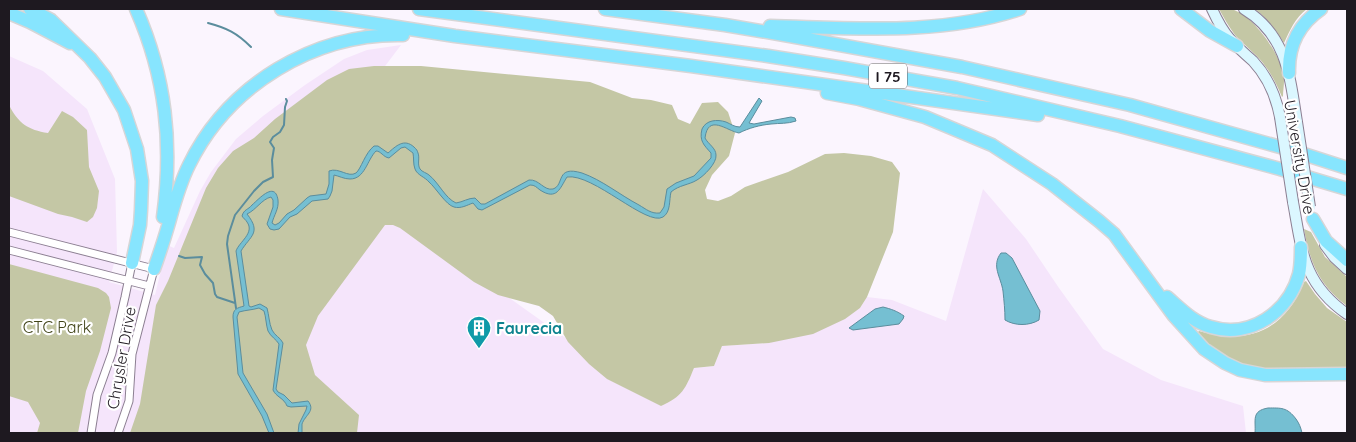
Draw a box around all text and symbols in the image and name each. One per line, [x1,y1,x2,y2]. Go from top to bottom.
road number: I 75 [869,64,907,88]
street label: University Drive [1280,98,1320,216]
street label: Chrysler Drive [102,305,140,411]
building icon: Faurecia [466,315,492,349]
park label: CTC Park [23,317,91,337]
place label: Faurecia [496,318,562,338]

